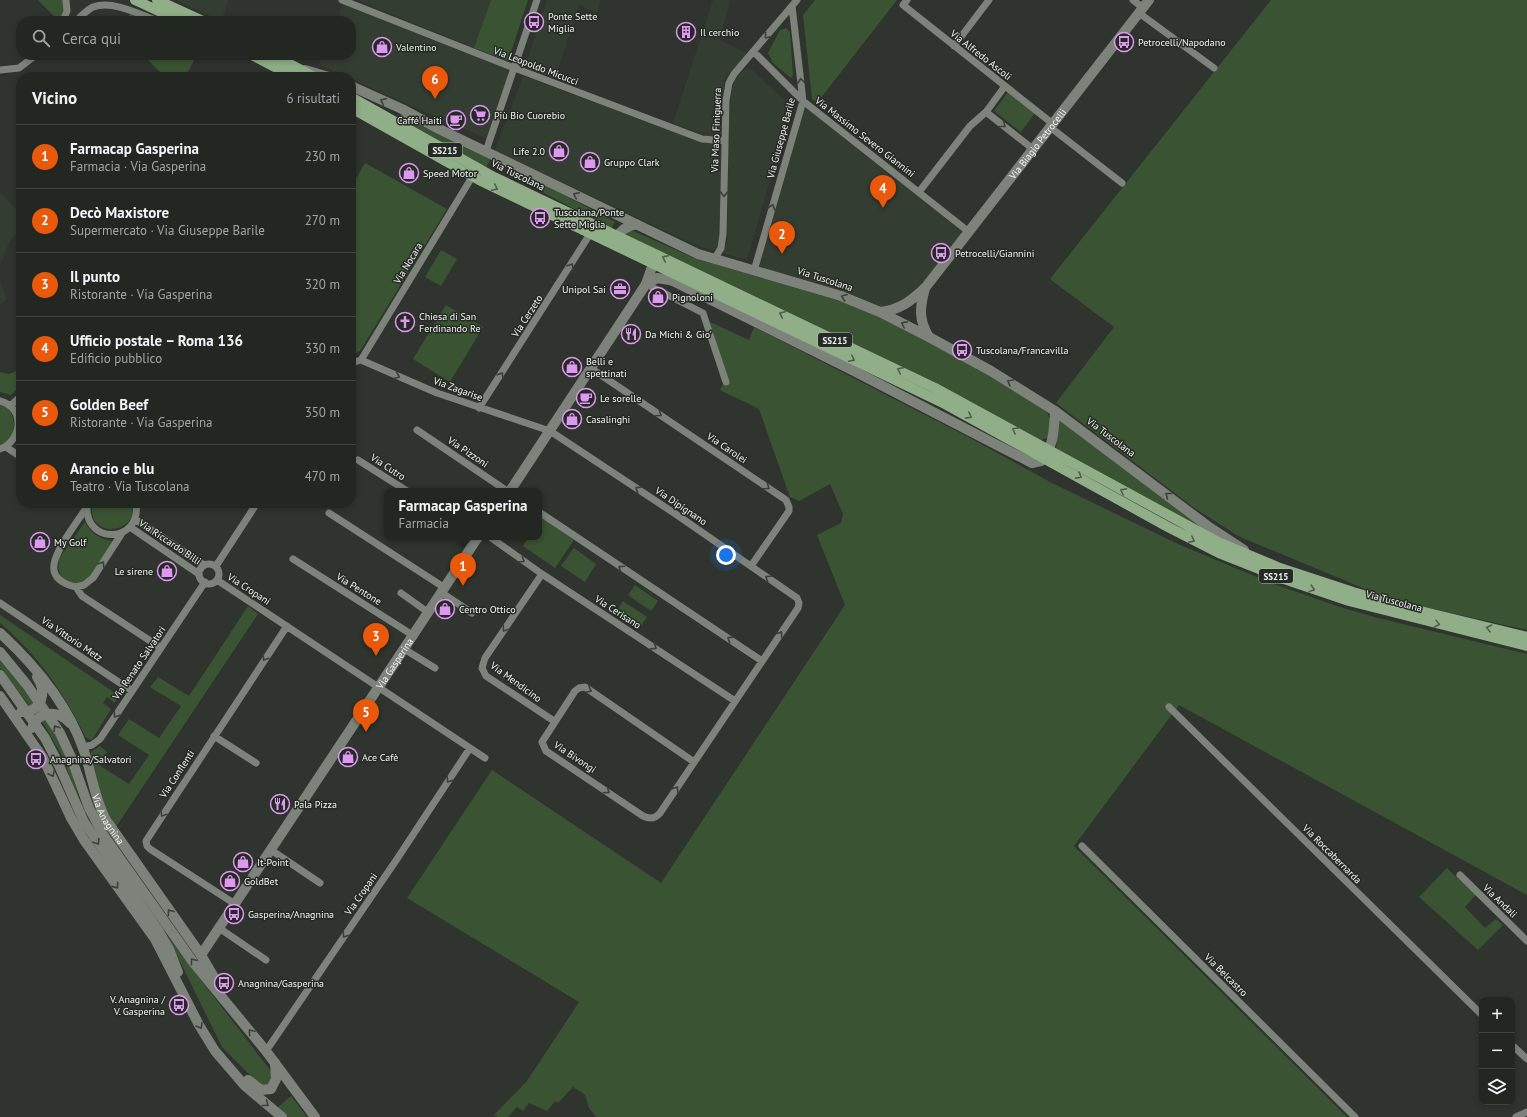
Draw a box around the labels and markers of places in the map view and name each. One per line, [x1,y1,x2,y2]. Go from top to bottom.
place label: Ponte Sette Miglia [548,10,597,35]
bus stop icon: Ponte Sette Miglia [523,11,545,33]
building icon: Il cerchio [675,21,697,43]
place label: Il cerchio [700,26,739,39]
bus stop icon: Petrocelli/Napodano [1113,31,1135,53]
shop icon: Valentino [371,36,393,58]
place label: Petrocelli/Napodano [1138,36,1226,49]
place label: Valentino [395,41,437,54]
pin: 6 [422,66,448,99]
supermarket icon: Più Bio Cuorebio [469,104,491,126]
cafe icon: Caffé Haiti [445,109,467,131]
place label: Più Bio Cuorebio [494,109,565,122]
place label: Caffé Haiti [397,114,442,127]
shop icon: Life 2.0 [548,140,570,162]
place label: Life 2.0 [513,145,546,158]
shop icon: Gruppo Clark [579,151,601,173]
place label: Gruppo Clark [604,156,660,169]
shop icon: Speed Motor [398,162,420,184]
place label: Speed Motor [423,167,478,180]
pin: 4 [870,175,896,208]
place label: Tuscolana/Ponte Sette Miglia [554,206,624,231]
bus stop icon: Tuscolana/Ponte Sette Miglia [529,207,551,229]
pin: 2 [769,221,795,254]
bus stop icon: Petrocelli/Giannini [930,242,952,264]
place label: Petrocelli/Giannini [955,247,1034,260]
office icon: Unipol Sai [609,278,631,300]
place label: Unipol Sai [562,283,606,296]
shop icon: Pignoloni [647,286,669,308]
place label: Pignoloni [672,291,713,304]
place label: Chiesa di San Ferdinando Re [419,310,481,335]
church icon: Chiesa di San Ferdinando Re [394,311,416,333]
restaurant icon: Da Michi & Gio' [620,323,642,345]
place label: Da Michi & Gio' [645,328,712,341]
bus stop icon: Tuscolana/Francavilla [951,339,973,361]
place label: Tuscolana/Francavilla [976,344,1068,357]
place label: Belli e spettinati [586,355,627,380]
shop icon: Belli e spettinati [561,356,583,378]
cafe icon: Le sorelle [575,387,597,409]
place label: Le sorelle [600,392,641,405]
shop icon: Casalinghi [561,408,583,430]
place label: Casalinghi [586,413,630,426]
shop icon: My Golf [29,531,51,553]
place label: My Golf [54,536,87,549]
pin: 1 [450,553,476,586]
shop icon: Le sirene [156,560,178,582]
place label: Le sirene [115,565,153,578]
shop icon: Centro Ottico [434,598,456,620]
place label: Centro Ottico [459,603,516,616]
pin: 3 [363,623,389,656]
pin: 5 [353,699,379,732]
shop icon: Ace Cafè [337,746,359,768]
bus stop icon: Anagnina/Salvatori [25,748,47,770]
place label: Ace Cafè [362,751,398,764]
place label: Anagnina/Salvatori [50,753,131,766]
restaurant icon: Pala Pizza [269,793,291,815]
place label: Pala Pizza [294,798,337,811]
shop icon: It-Point [232,851,254,873]
place label: It-Point [257,856,289,869]
shop icon: GoldBet [219,870,241,892]
place label: GoldBet [244,875,279,888]
bus stop icon: Gasperina/Anagnina [223,903,245,925]
place label: Gasperina/Anagnina [248,908,334,921]
bus stop icon: Anagnina/Gasperina [213,972,235,994]
place label: Anagnina/Gasperina [238,977,324,990]
place label: V. Anagnina / V. Gasperina [109,993,165,1018]
bus stop icon: V. Anagnina / V. Gasperina [168,994,190,1016]

